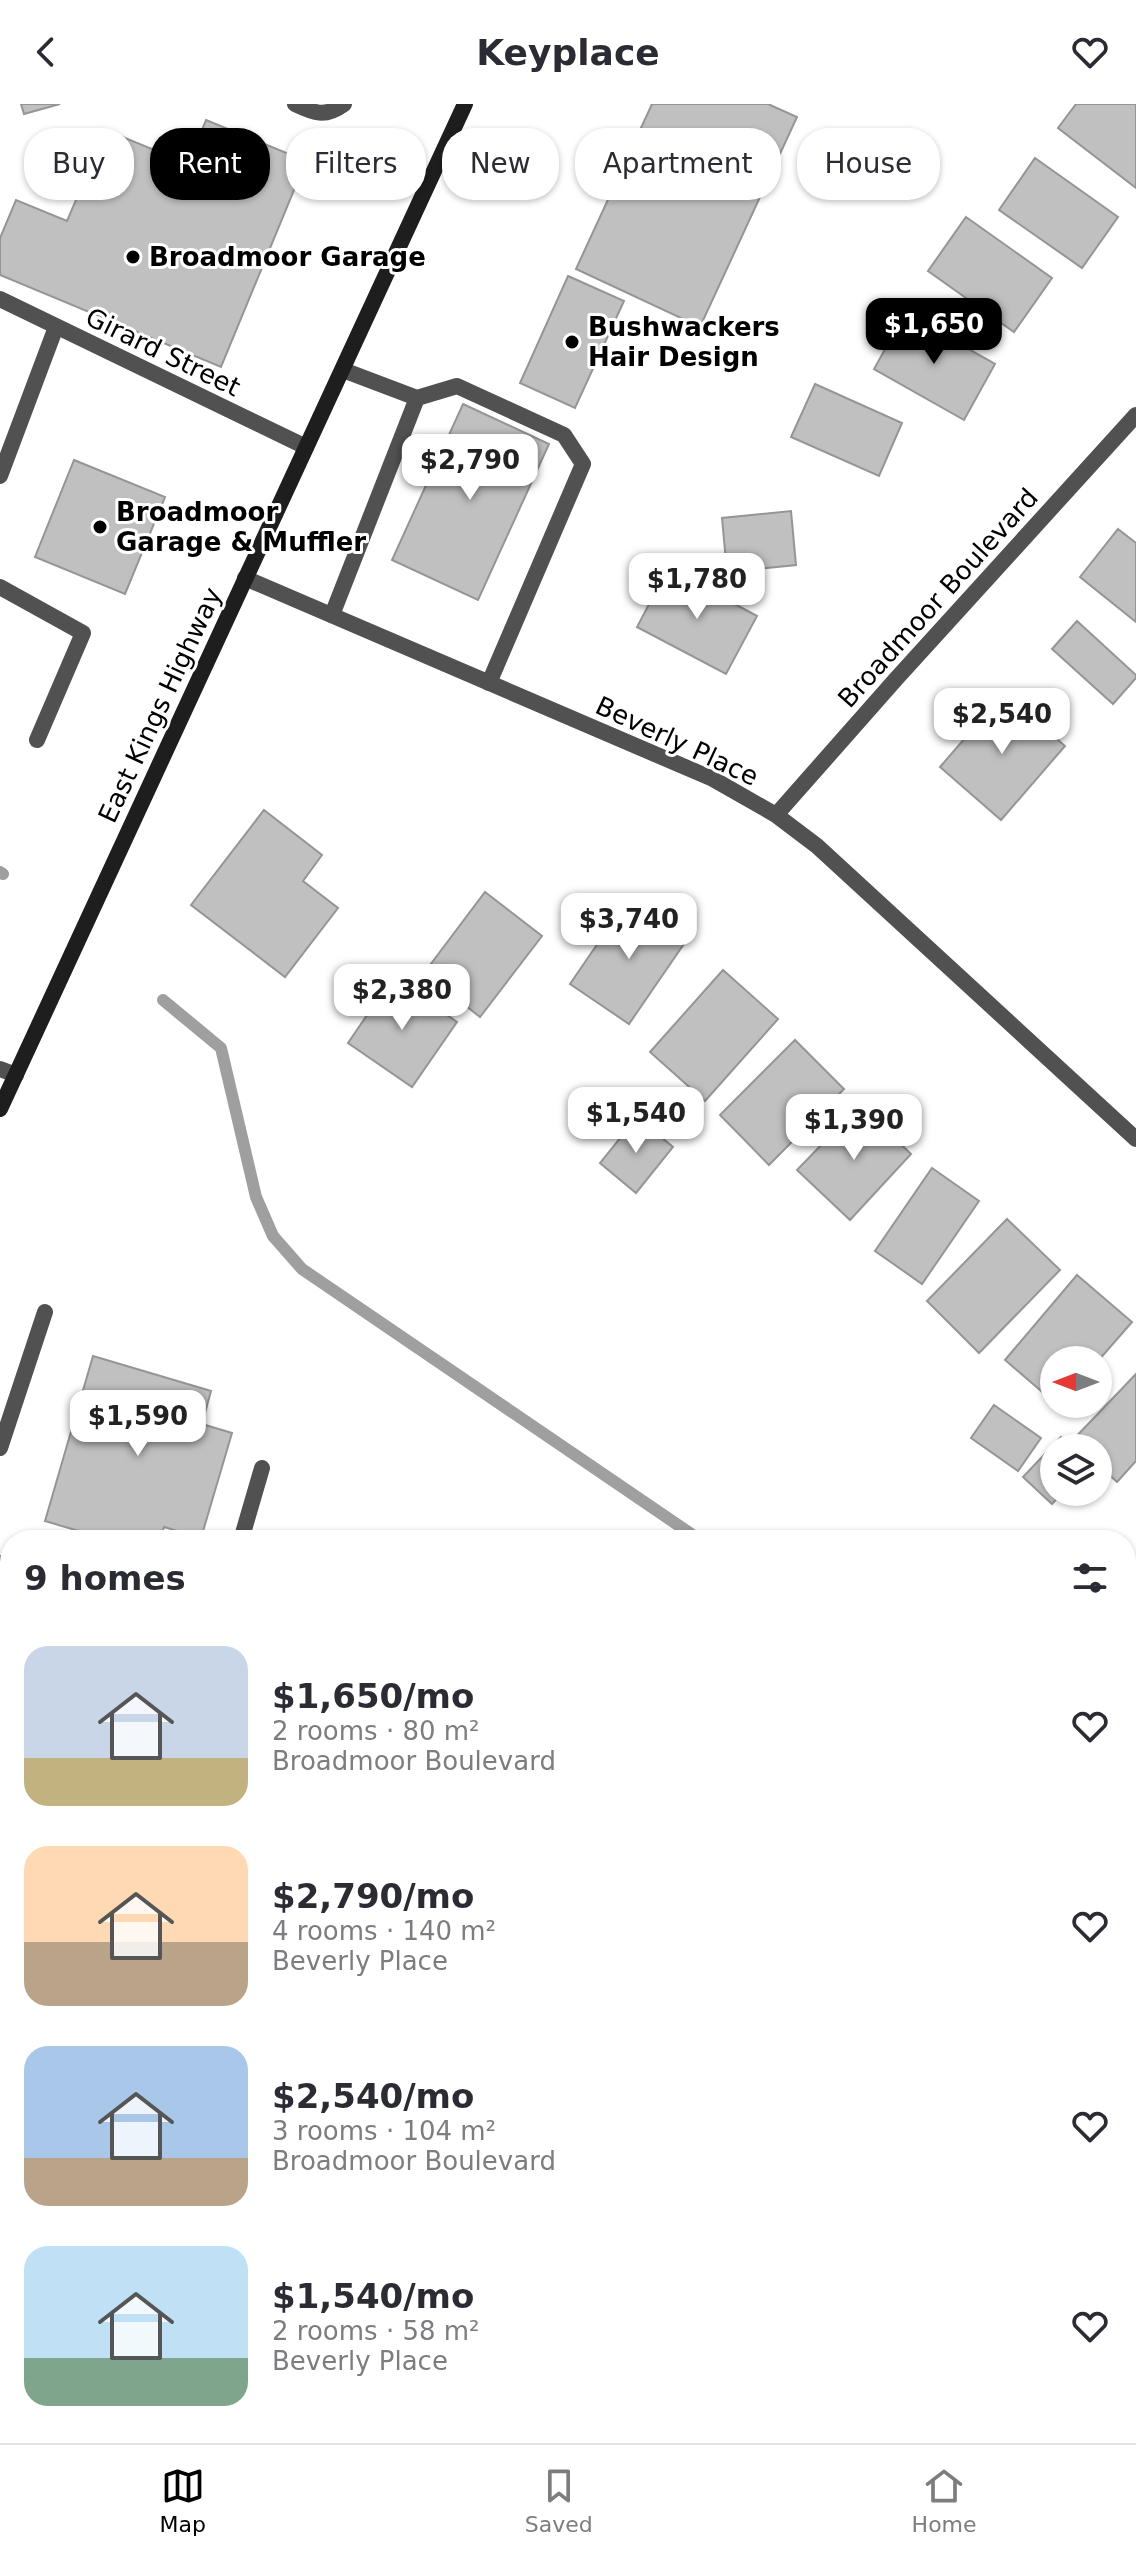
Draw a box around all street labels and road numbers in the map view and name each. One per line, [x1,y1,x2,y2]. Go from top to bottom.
street label: Girard Street [81,302,245,402]
street label: Broadmoor Boulevard [832,482,1044,714]
street label: East Kings Highway [92,583,228,827]
street label: Beverly Place [591,690,763,792]

